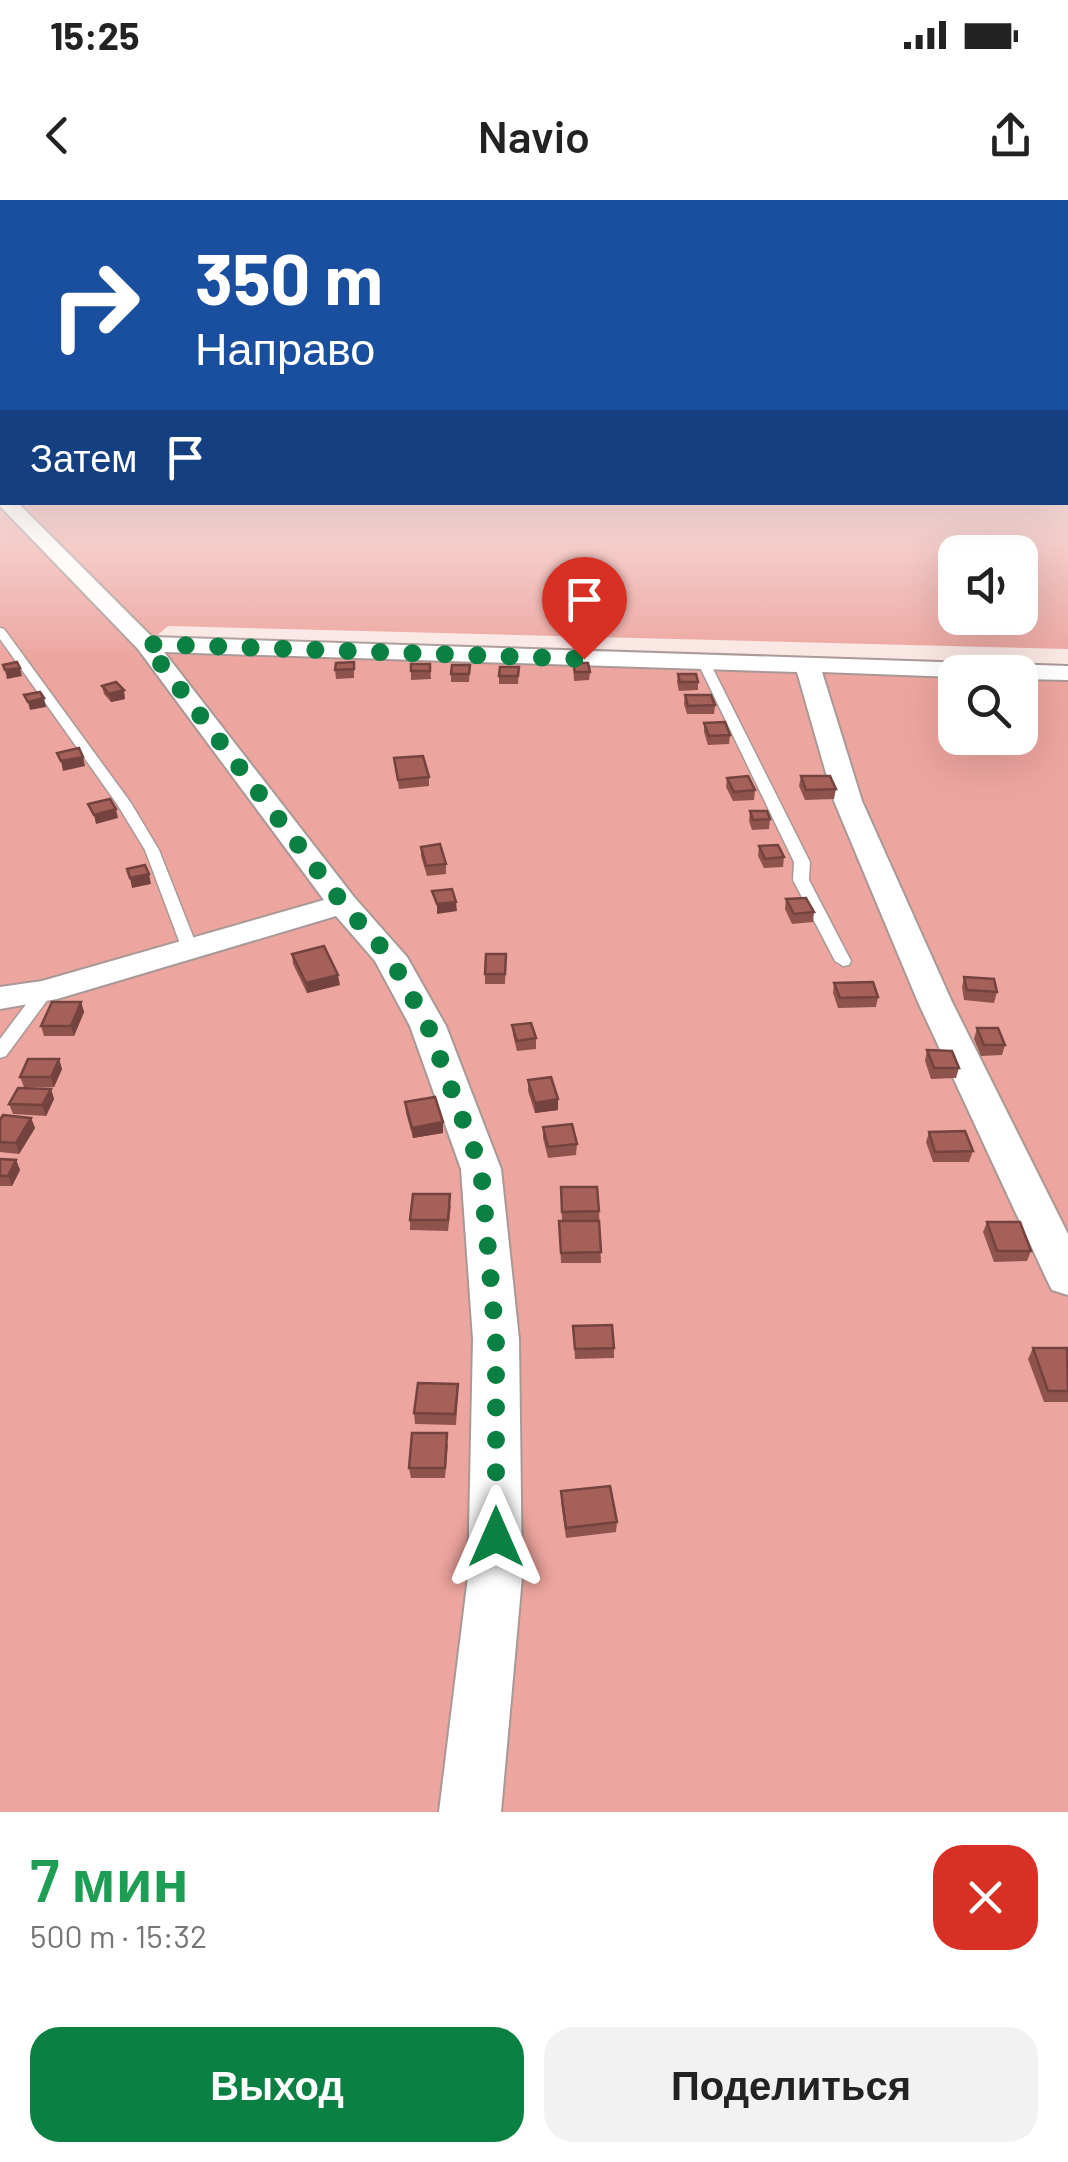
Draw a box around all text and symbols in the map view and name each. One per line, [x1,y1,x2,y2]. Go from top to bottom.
text: 15:25 [50,12,140,58]
icon: back [30,108,85,163]
text: Navio [478,108,590,162]
icon: share [983,108,1038,163]
text: 350 m [195,235,383,319]
icon: right [30,240,160,370]
text: Направо [195,320,375,374]
icon: arrive [158,430,213,485]
text: Затем [30,434,138,480]
map controls [938,535,1038,755]
button: sound [938,535,1038,635]
pin [542,557,627,660]
icon: arrive [557,572,612,627]
button: search [938,655,1038,755]
position arrow [444,1485,548,1589]
text: 7 мин [30,1842,189,1914]
button: close [933,1845,1038,1950]
text: 500 m · 15:32 [30,1916,207,1954]
button: Выход [30,2027,524,2142]
button: Поделиться [544,2027,1038,2142]

